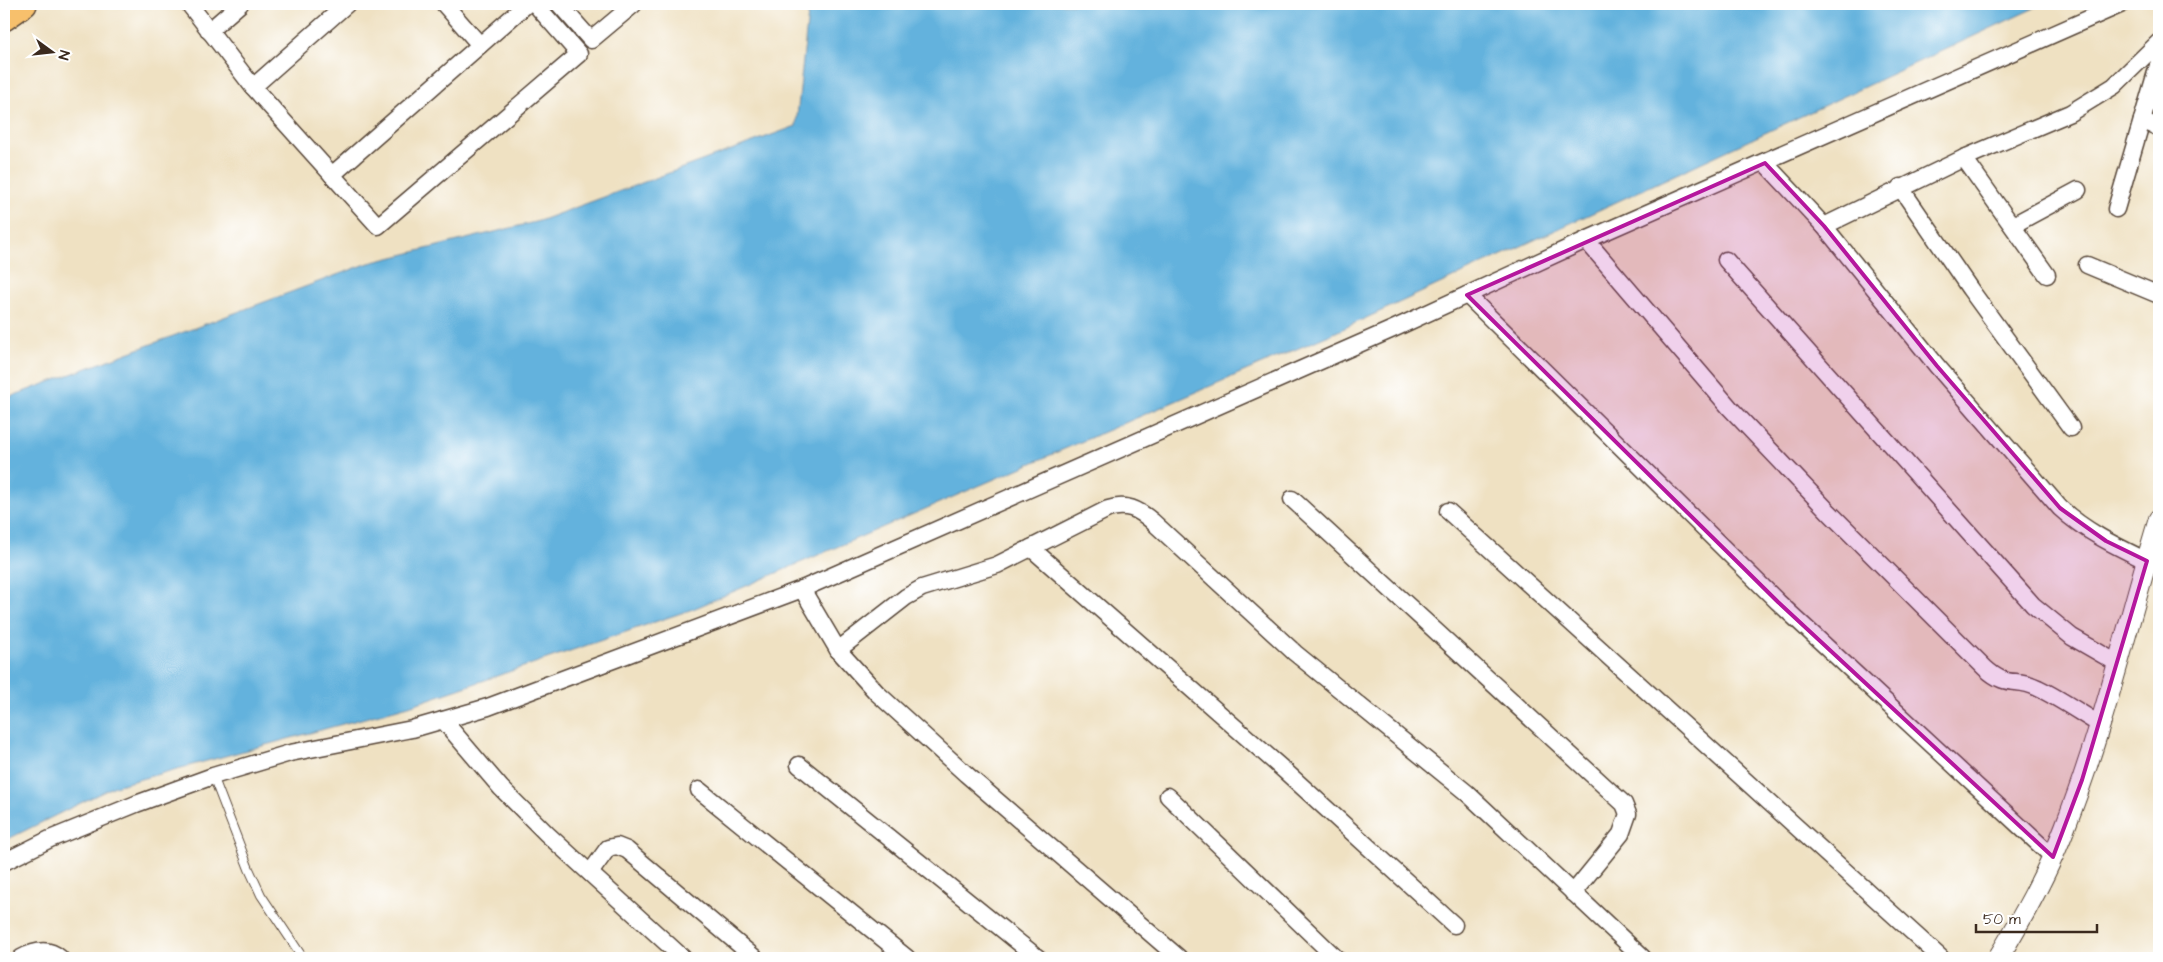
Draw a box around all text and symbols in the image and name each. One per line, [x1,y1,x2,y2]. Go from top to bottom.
north arrow [28,28,78,78]
text: N [53,48,74,62]
scale bar [1976,902,2097,934]
text: 50 m [1983,909,2021,930]

